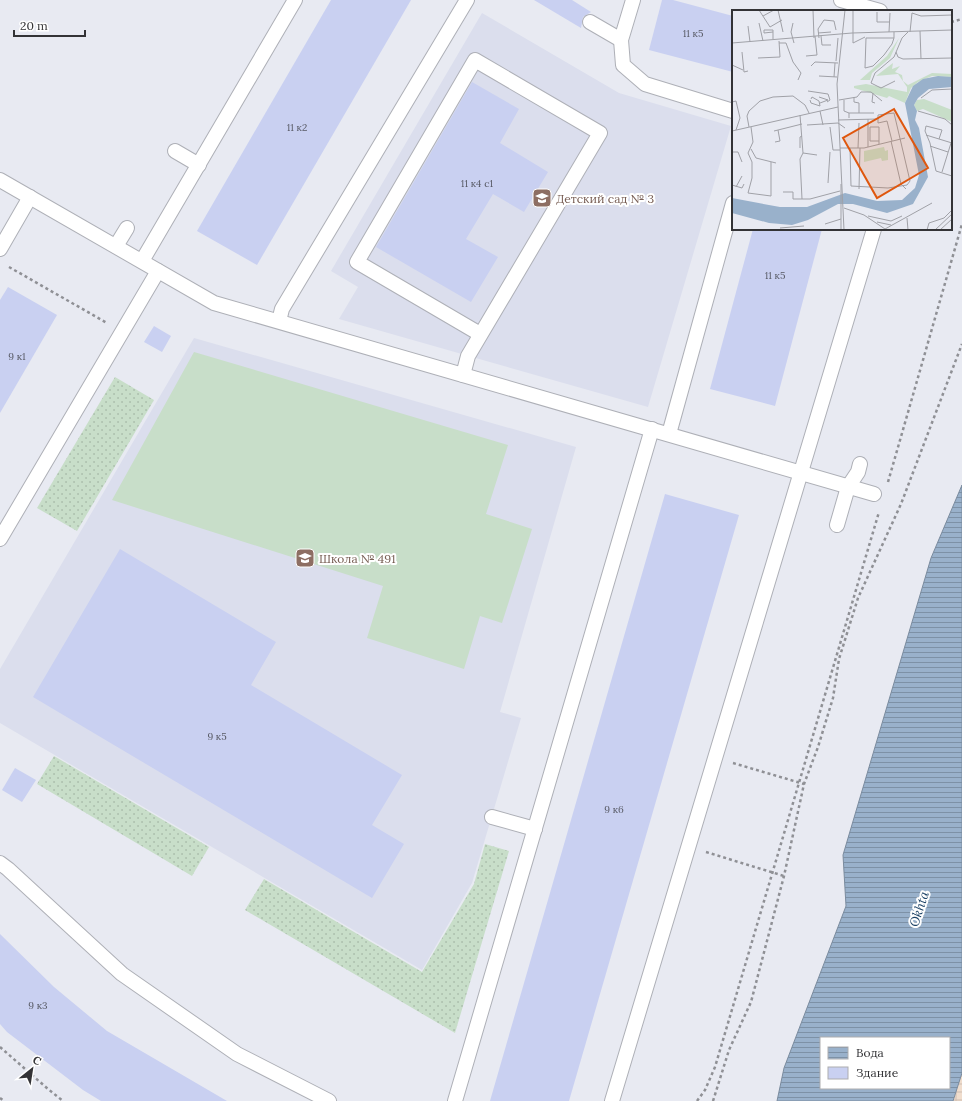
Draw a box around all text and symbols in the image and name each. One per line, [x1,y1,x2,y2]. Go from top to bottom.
inset map [732,10,952,230]
scale bar [14,12,85,38]
text: 20 m [20,18,48,33]
house number: 11 к5 [683,27,703,40]
house number: 11 к2 [287,121,307,134]
house number: 11 к4 с1 [461,177,494,190]
school or university icon: Детский сад № 3 [531,187,553,209]
place label: Детский сад № 3 [556,191,655,206]
house number: 11 к5 [765,269,785,282]
house number: 9 к1 [8,350,26,363]
school or university icon: Школа № 491 [294,547,316,569]
place label: Школа № 491 [319,551,396,566]
house number: 9 к5 [207,730,227,743]
house number: 9 к6 [604,803,624,816]
water label: Okhta [905,888,933,929]
house number: 9 к3 [28,999,48,1012]
legend [820,1037,950,1089]
text: Вода [856,1045,884,1060]
north arrow [12,1049,52,1089]
text: С [30,1052,44,1069]
text: Здание [856,1065,899,1080]

